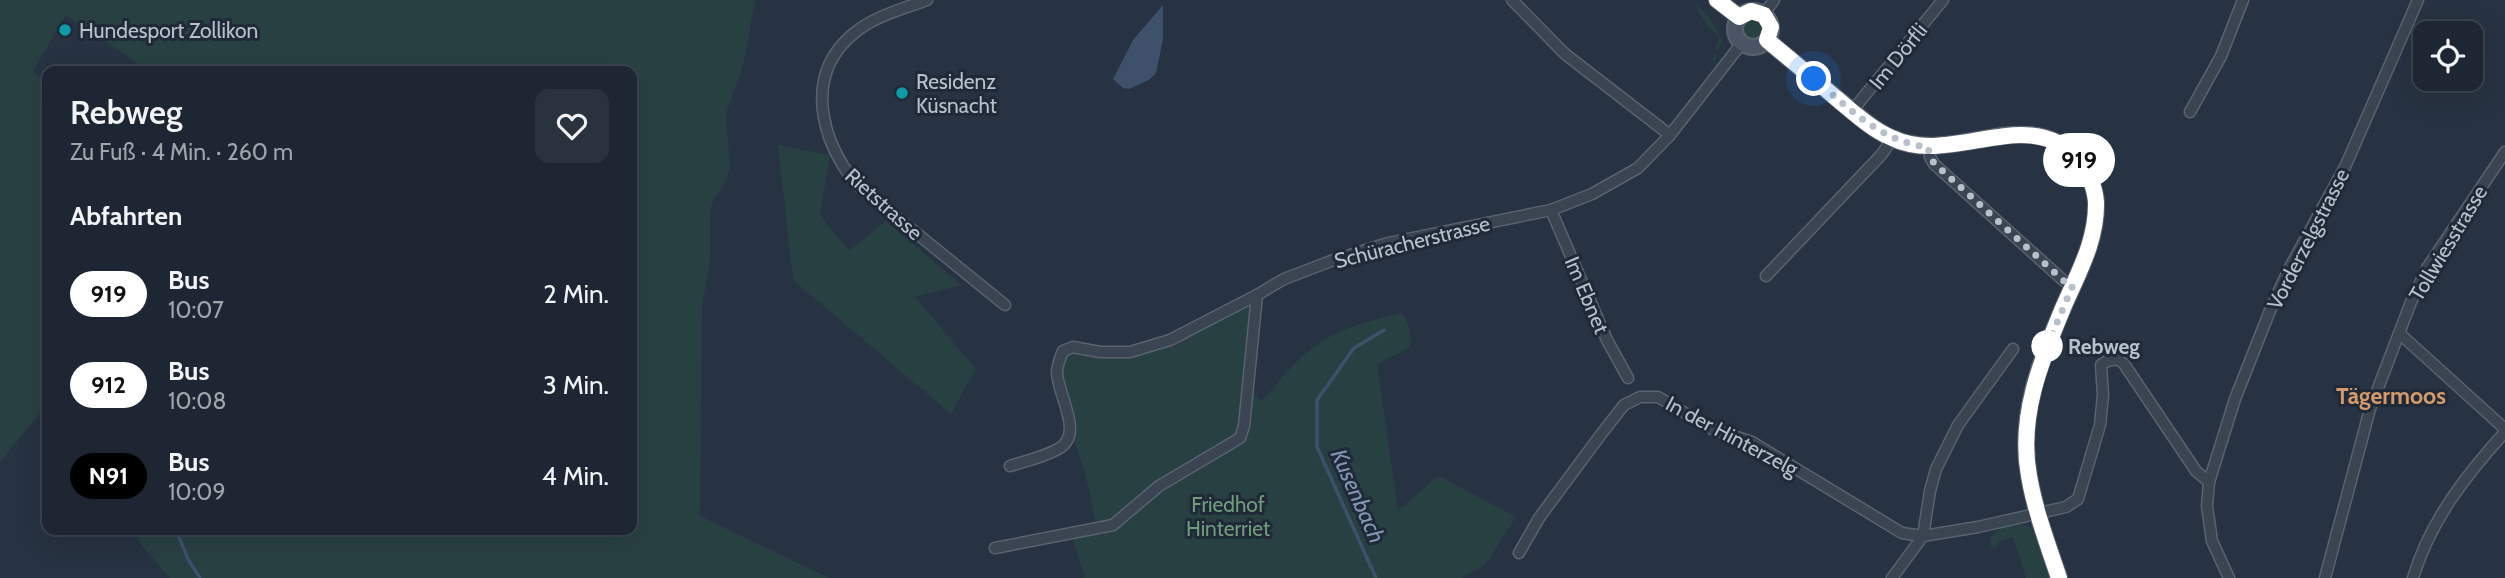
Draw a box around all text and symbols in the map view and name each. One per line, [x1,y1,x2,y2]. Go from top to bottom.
place label: Hundesport Zollikon [79,18,258,43]
street label: Im Dörfli [1864,18,1932,94]
map controls [2413,21,2483,91]
button: locate [2413,21,2483,91]
marker: Hundesport Zollikon [57,22,73,38]
your location [1796,61,1831,96]
place label: Residenz Küsnacht [916,69,997,118]
marker: Residenz Küsnacht [894,85,910,101]
button: heart [535,89,609,163]
text: Rebweg [70,92,182,132]
line badge: 919 [2039,137,2119,183]
text: Zu Fuß · 4 Min. · 260 m [70,138,293,166]
text: 919 [2061,145,2097,174]
street label: Rietstrasse [840,163,928,245]
street label: Vorderzelgstrasse [2262,164,2354,314]
street label: Tollwiesstrasse [2404,180,2492,305]
text: Abfahrten [70,200,182,232]
street label: Schüracherstrasse [1332,211,1493,273]
street label: Im Ebnet [1560,253,1614,337]
text: Bus [168,264,209,296]
text: 2 Min. [543,278,609,310]
text: 919 [91,279,126,308]
text: 10:07 [168,296,224,324]
marker: Rebweg [2032,331,2062,361]
place label: Rebweg [2068,334,2140,359]
text: Bus [168,355,209,387]
text: 3 Min. [543,369,609,401]
text: 912 [91,370,126,399]
district label: Tägermoos [2336,382,2446,410]
text: 10:08 [168,387,226,415]
street label: In der Hinterzelg [1662,391,1803,482]
water label: Kusenbach [1325,445,1391,547]
text: Bus [168,446,209,478]
text: 4 Min. [542,460,609,492]
text: N91 [89,461,128,490]
text: 10:09 [168,478,225,506]
park label: Friedhof Hinterriet [1186,492,1270,541]

